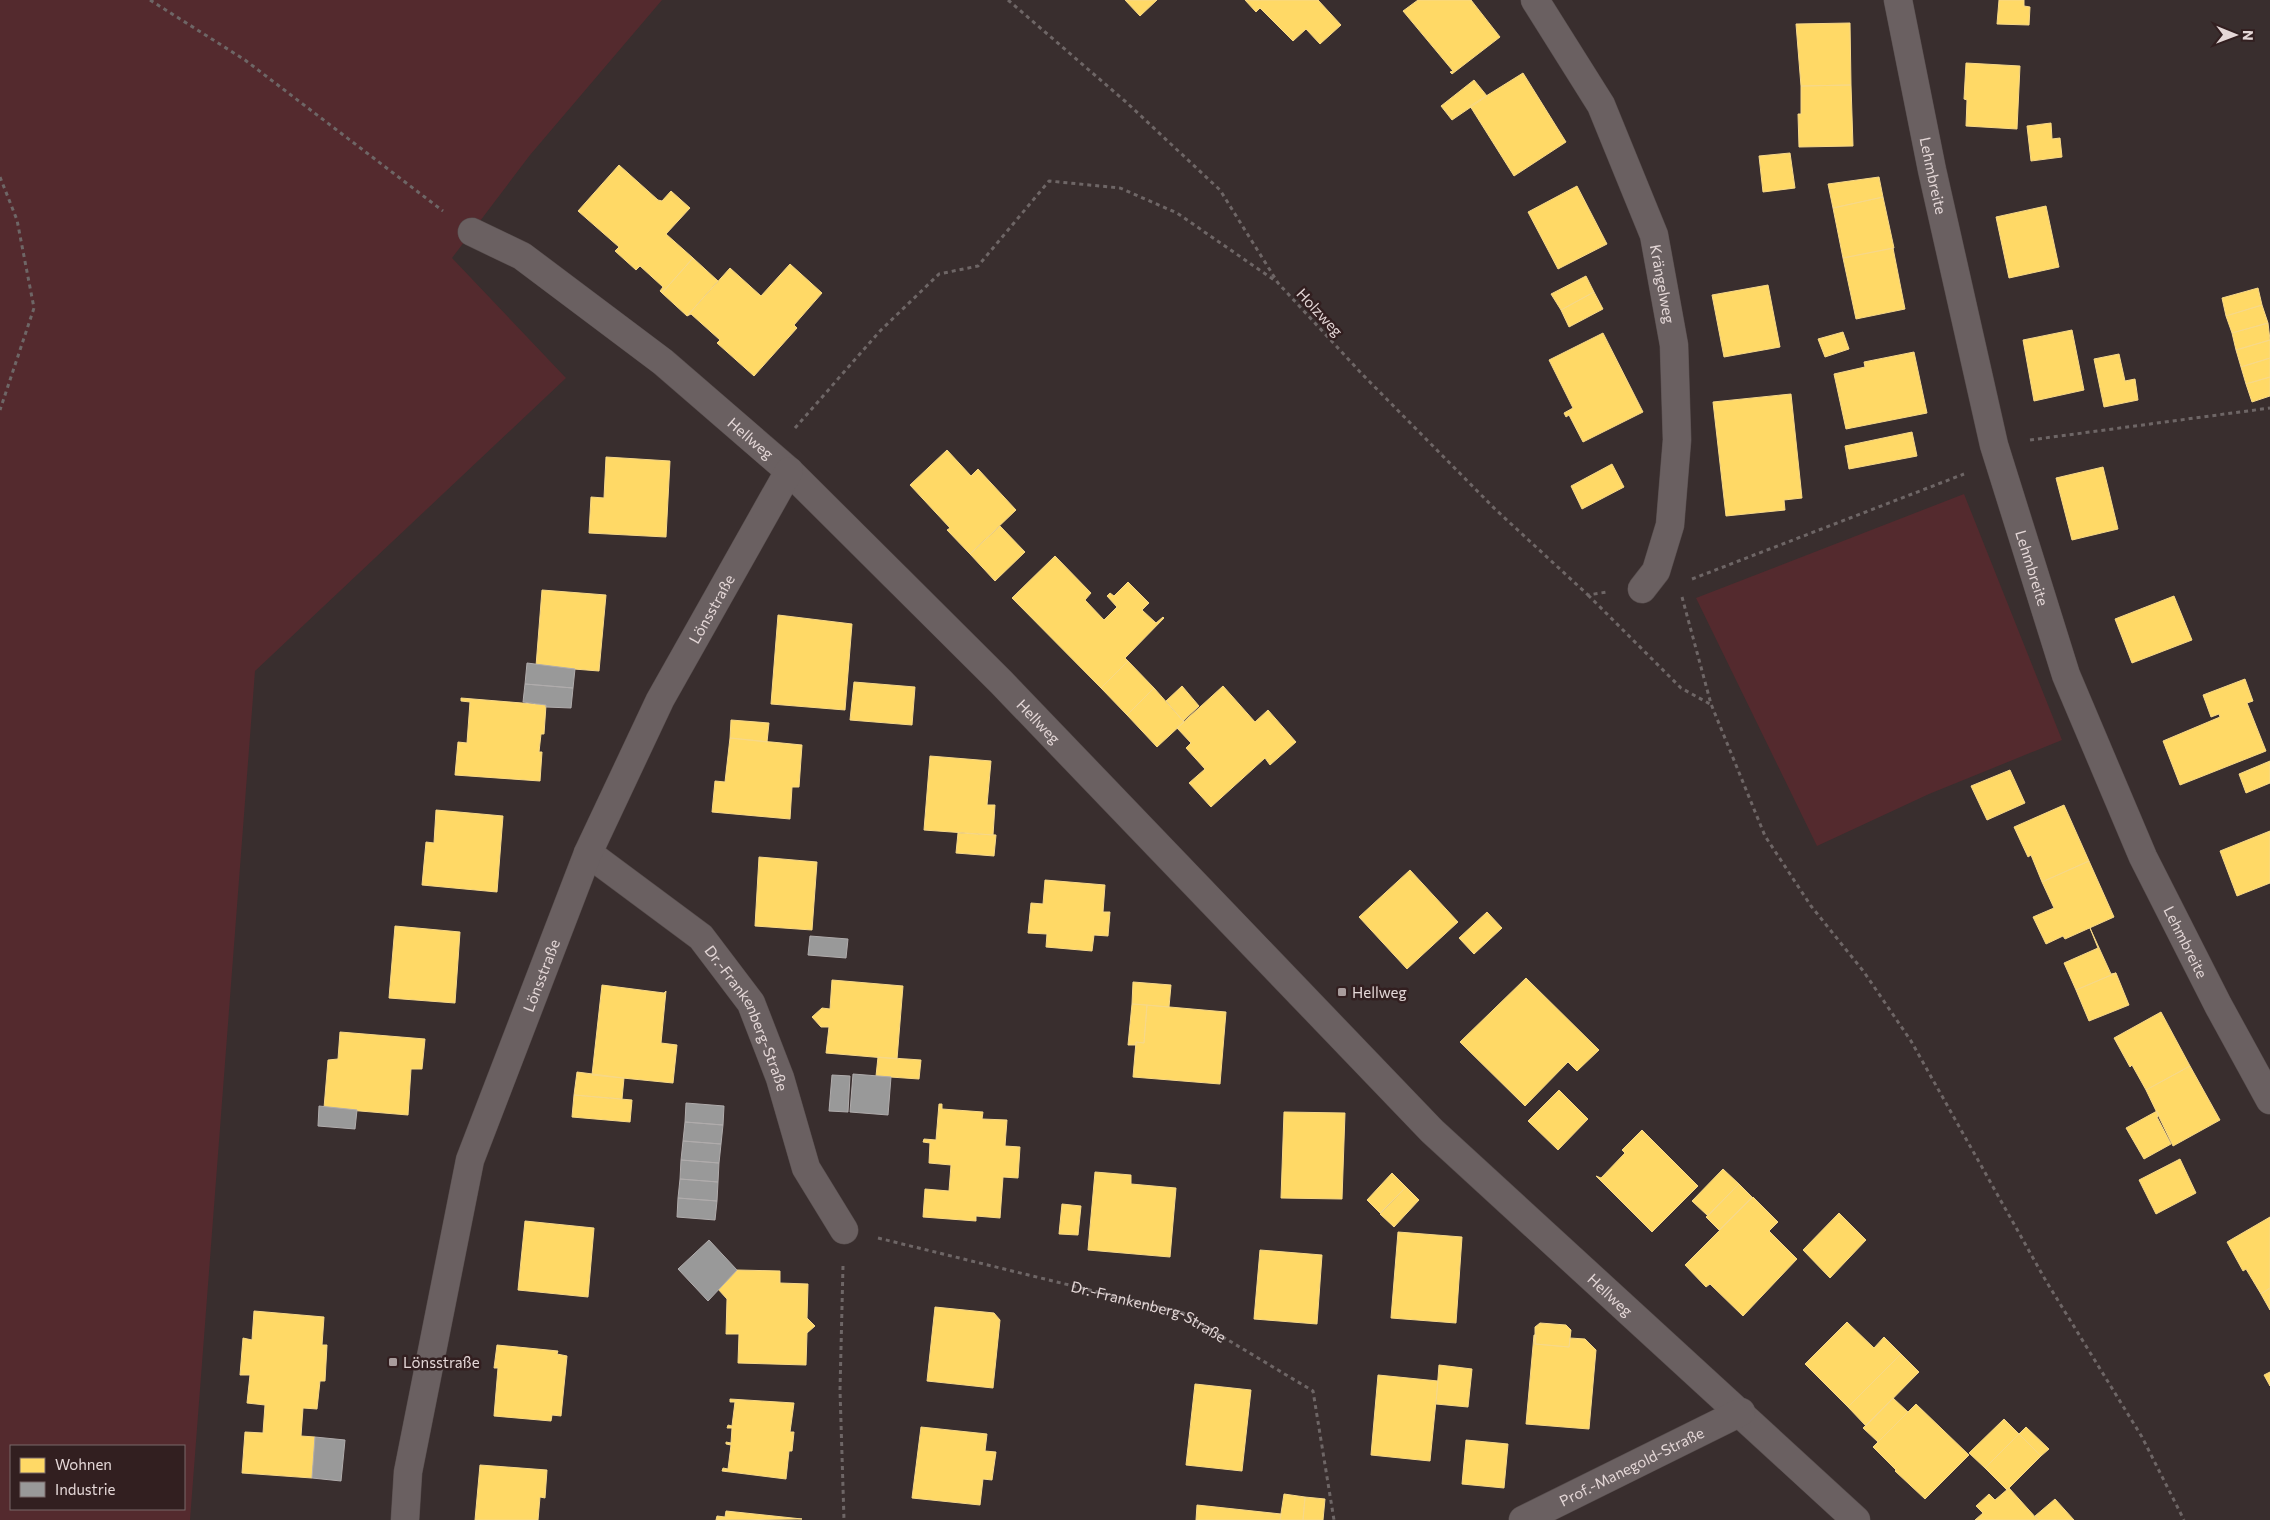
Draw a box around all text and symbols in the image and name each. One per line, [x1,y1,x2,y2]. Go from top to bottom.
north arrow [2210,10,2260,60]
text: N [2240,30,2257,41]
street label: Lehmbreite [1917,135,1951,216]
street label: Krängelweg [1647,243,1679,325]
street label: Holzweg [1293,284,1347,340]
street label: Hellweg [724,413,777,463]
street label: Lehmbreite [2012,528,2053,608]
street label: Lönsstraße [685,571,738,646]
street label: Hellweg [1013,695,1064,747]
street label: Lehmbreite [2160,903,2212,981]
street label: Lönsstraße [519,936,563,1014]
street label: Dr.-Frankenberg-Straße [701,941,792,1093]
place label: Hellweg [1352,983,1407,1001]
marker: Hellweg [1336,986,1348,998]
street label: Hellweg [1584,1270,1637,1320]
street label: Dr.-Frankenberg-Straße [1069,1277,1230,1346]
place label: Lönsstraße [403,1353,480,1371]
marker: Lönsstraße [387,1356,399,1368]
street label: Prof.-Manegold-Straße [1556,1423,1707,1510]
legend [10,1445,185,1510]
text: Wohnen [55,1455,112,1473]
text: Industrie [55,1480,116,1498]

